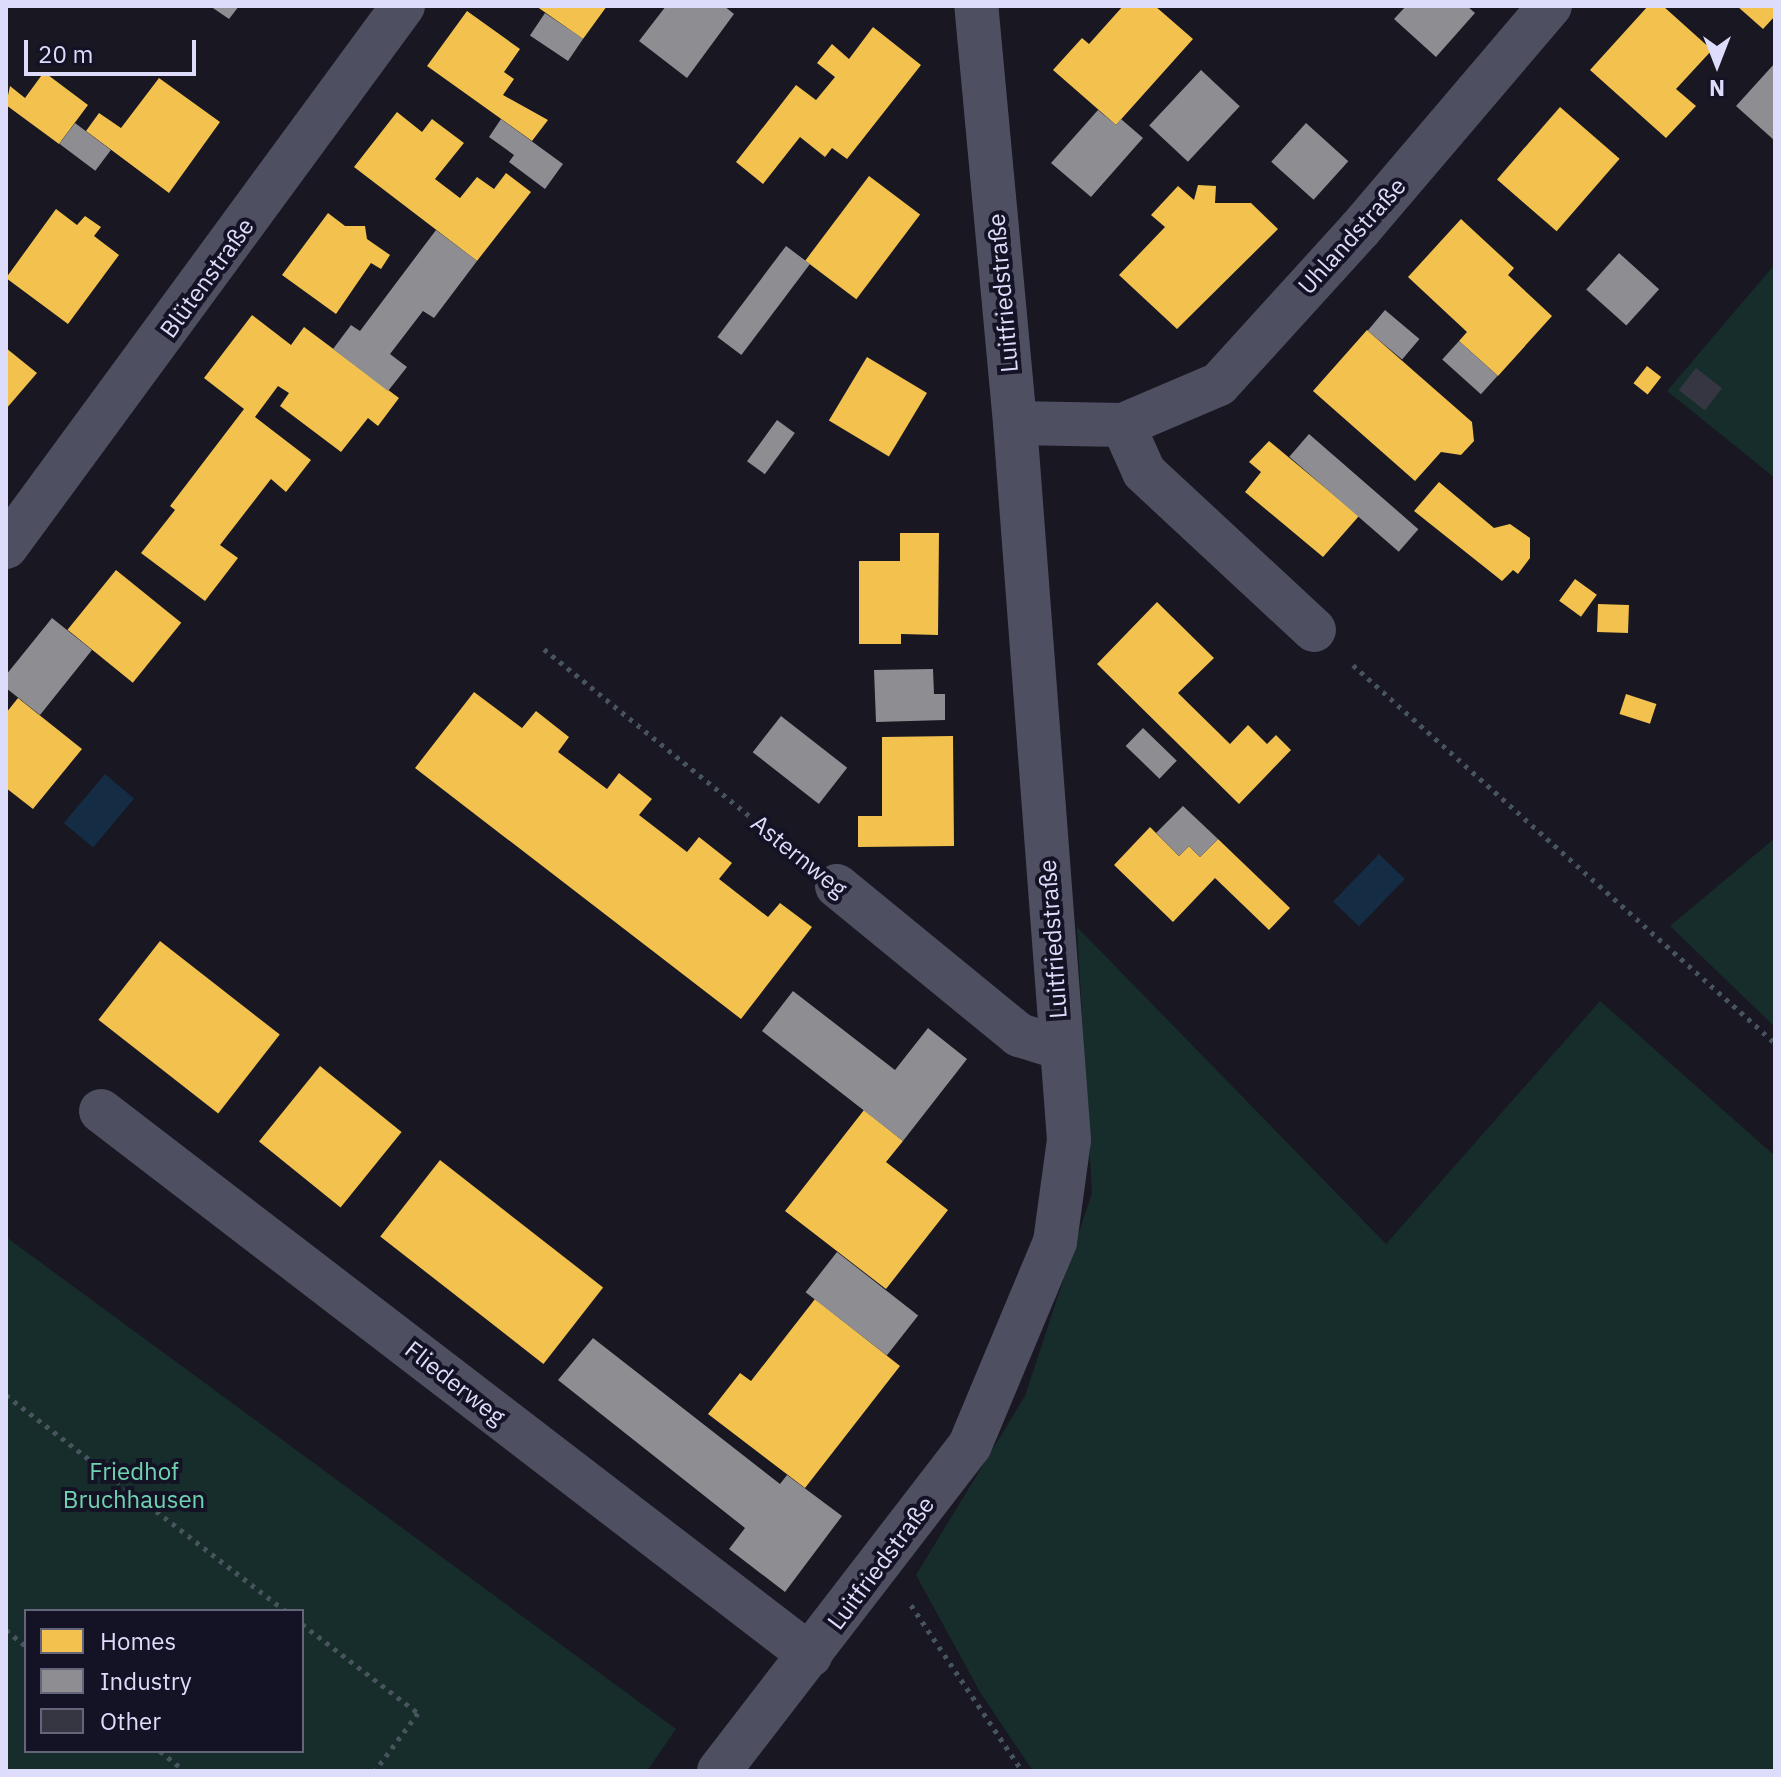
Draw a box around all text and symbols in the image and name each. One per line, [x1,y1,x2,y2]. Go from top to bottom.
scale bar [28,24,200,74]
north arrow [1677,24,1757,104]
text: 20 m [38,38,93,70]
text: N [1709,74,1725,103]
street label: Uhlandstraße [1292,172,1412,300]
street label: Luitfriedstraße [982,212,1024,374]
street label: Blütenstraße [154,213,260,343]
street label: Asternweg [745,809,853,903]
street label: Luitfriedstraße [1033,859,1073,1019]
street label: Fliederweg [399,1335,511,1431]
park label: Friedhof Bruchhausen [63,1458,205,1514]
street label: Luitfriedstraße [822,1491,940,1635]
legend [24,1609,304,1753]
text: Homes [100,1625,176,1657]
text: Industry [100,1665,192,1697]
text: Other [100,1705,161,1737]

